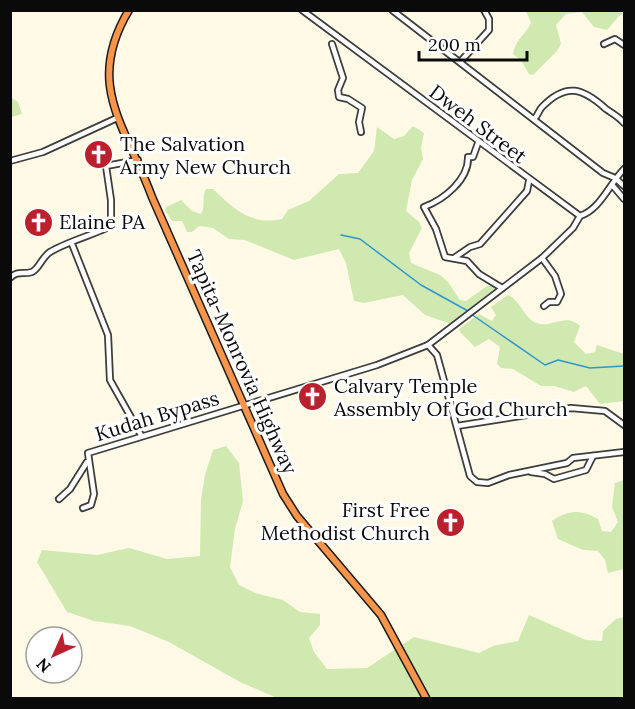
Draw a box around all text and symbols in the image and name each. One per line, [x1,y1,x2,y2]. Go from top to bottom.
scale bar [419,24,527,62]
text: 200 m [428,33,481,56]
street label: Dweh Street [425,79,532,168]
place label: The Salvation Army New Church [119,131,291,179]
church icon: The Salvation Army New Church [83,139,115,171]
church icon: Elaine PA [22,206,54,238]
place label: Elaine PA [59,209,145,234]
street label: Tapita-Monrovia Highway [182,246,303,478]
place label: Calvary Temple Assembly Of God Church [333,373,568,421]
church icon: Calvary Temple Assembly Of God Church [297,381,329,413]
street label: Kudah Bypass [92,385,222,446]
place label: First Free Methodist Church [261,497,430,545]
church icon: First Free Methodist Church [435,506,467,538]
north arrow [24,625,84,685]
text: N [32,654,55,677]

